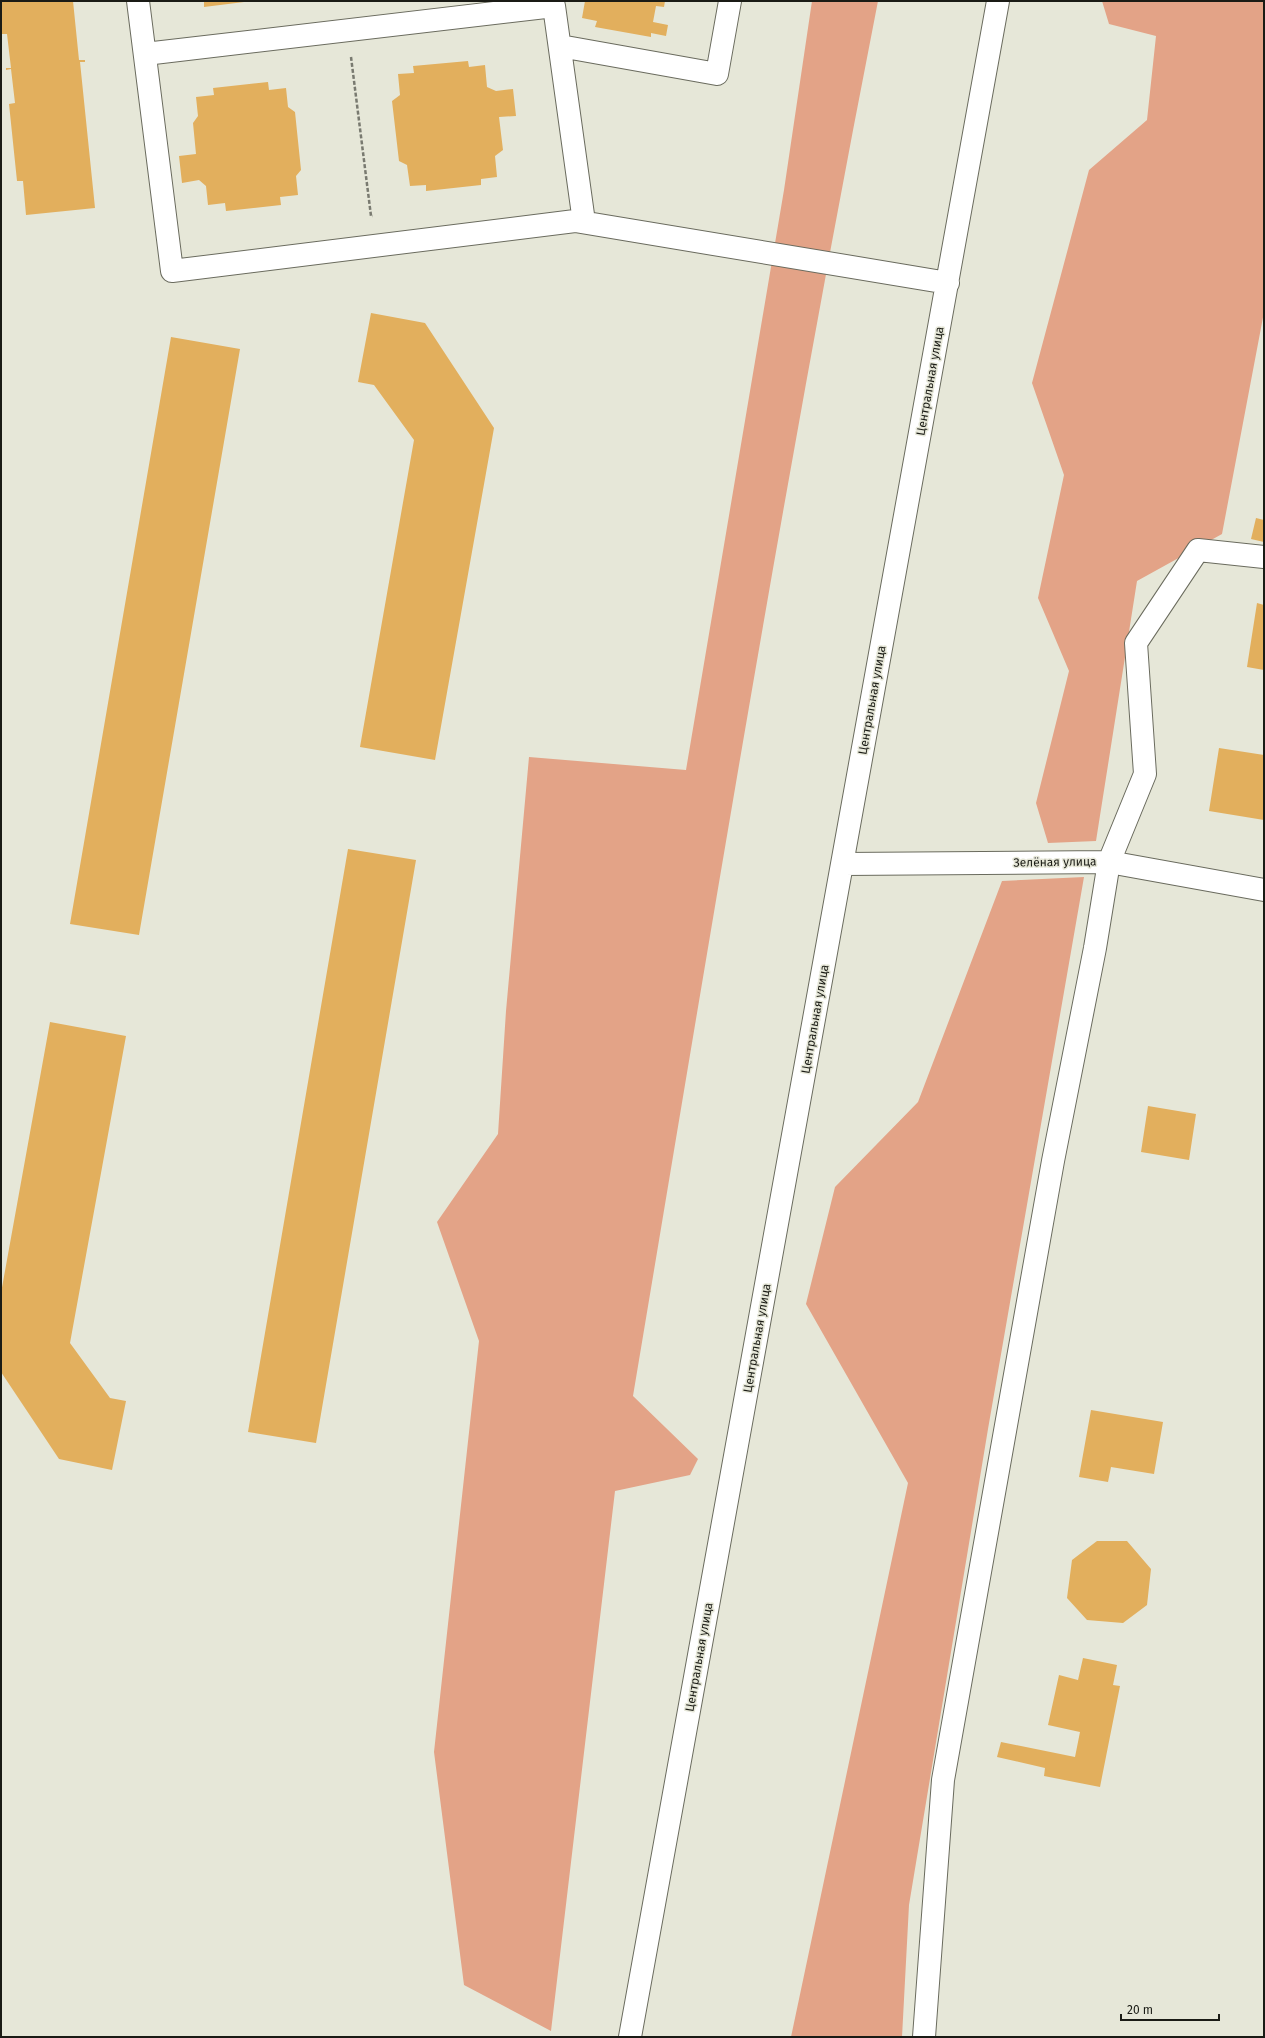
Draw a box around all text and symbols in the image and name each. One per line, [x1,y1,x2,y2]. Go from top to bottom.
street label: Центральная улица [914,325,946,437]
street label: Центральная улица [856,644,888,756]
street label: Зелёная улица [1013,854,1097,870]
street label: Центральная улица [799,963,831,1075]
street label: Центральная улица [741,1282,773,1394]
street label: Центральная улица [683,1601,715,1713]
scale bar [1121,1996,1219,2022]
text: 20 m [1127,2003,1153,2017]

